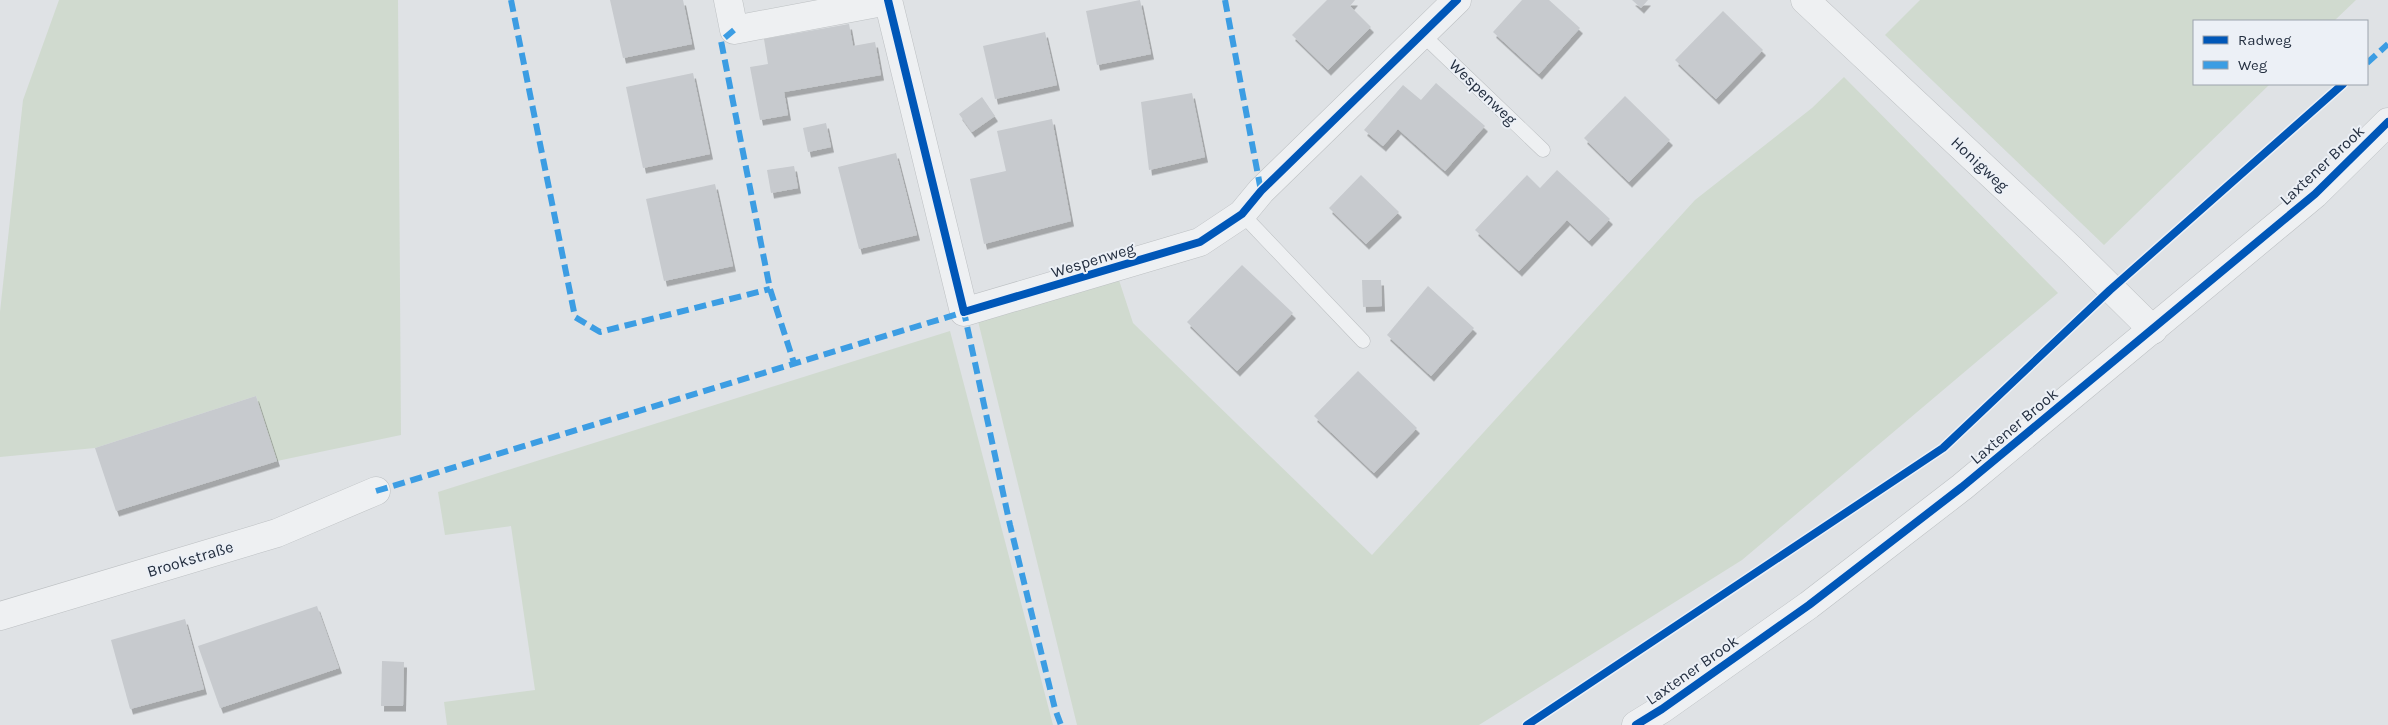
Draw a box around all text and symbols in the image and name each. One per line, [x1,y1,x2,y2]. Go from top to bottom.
legend [2193,20,2368,85]
text: Radweg [2238,31,2292,49]
street label: Wespenweg [1445,55,1521,129]
text: Weg [2238,56,2268,74]
street label: Laxtener Brook [2276,121,2368,209]
street label: Honigweg [1947,133,2013,195]
street label: Wespenweg [1049,238,1137,282]
street label: Laxtener Brook [1966,384,2062,468]
street label: Brookstraße [145,537,235,581]
street label: Laxtener Brook [1642,631,1742,709]

